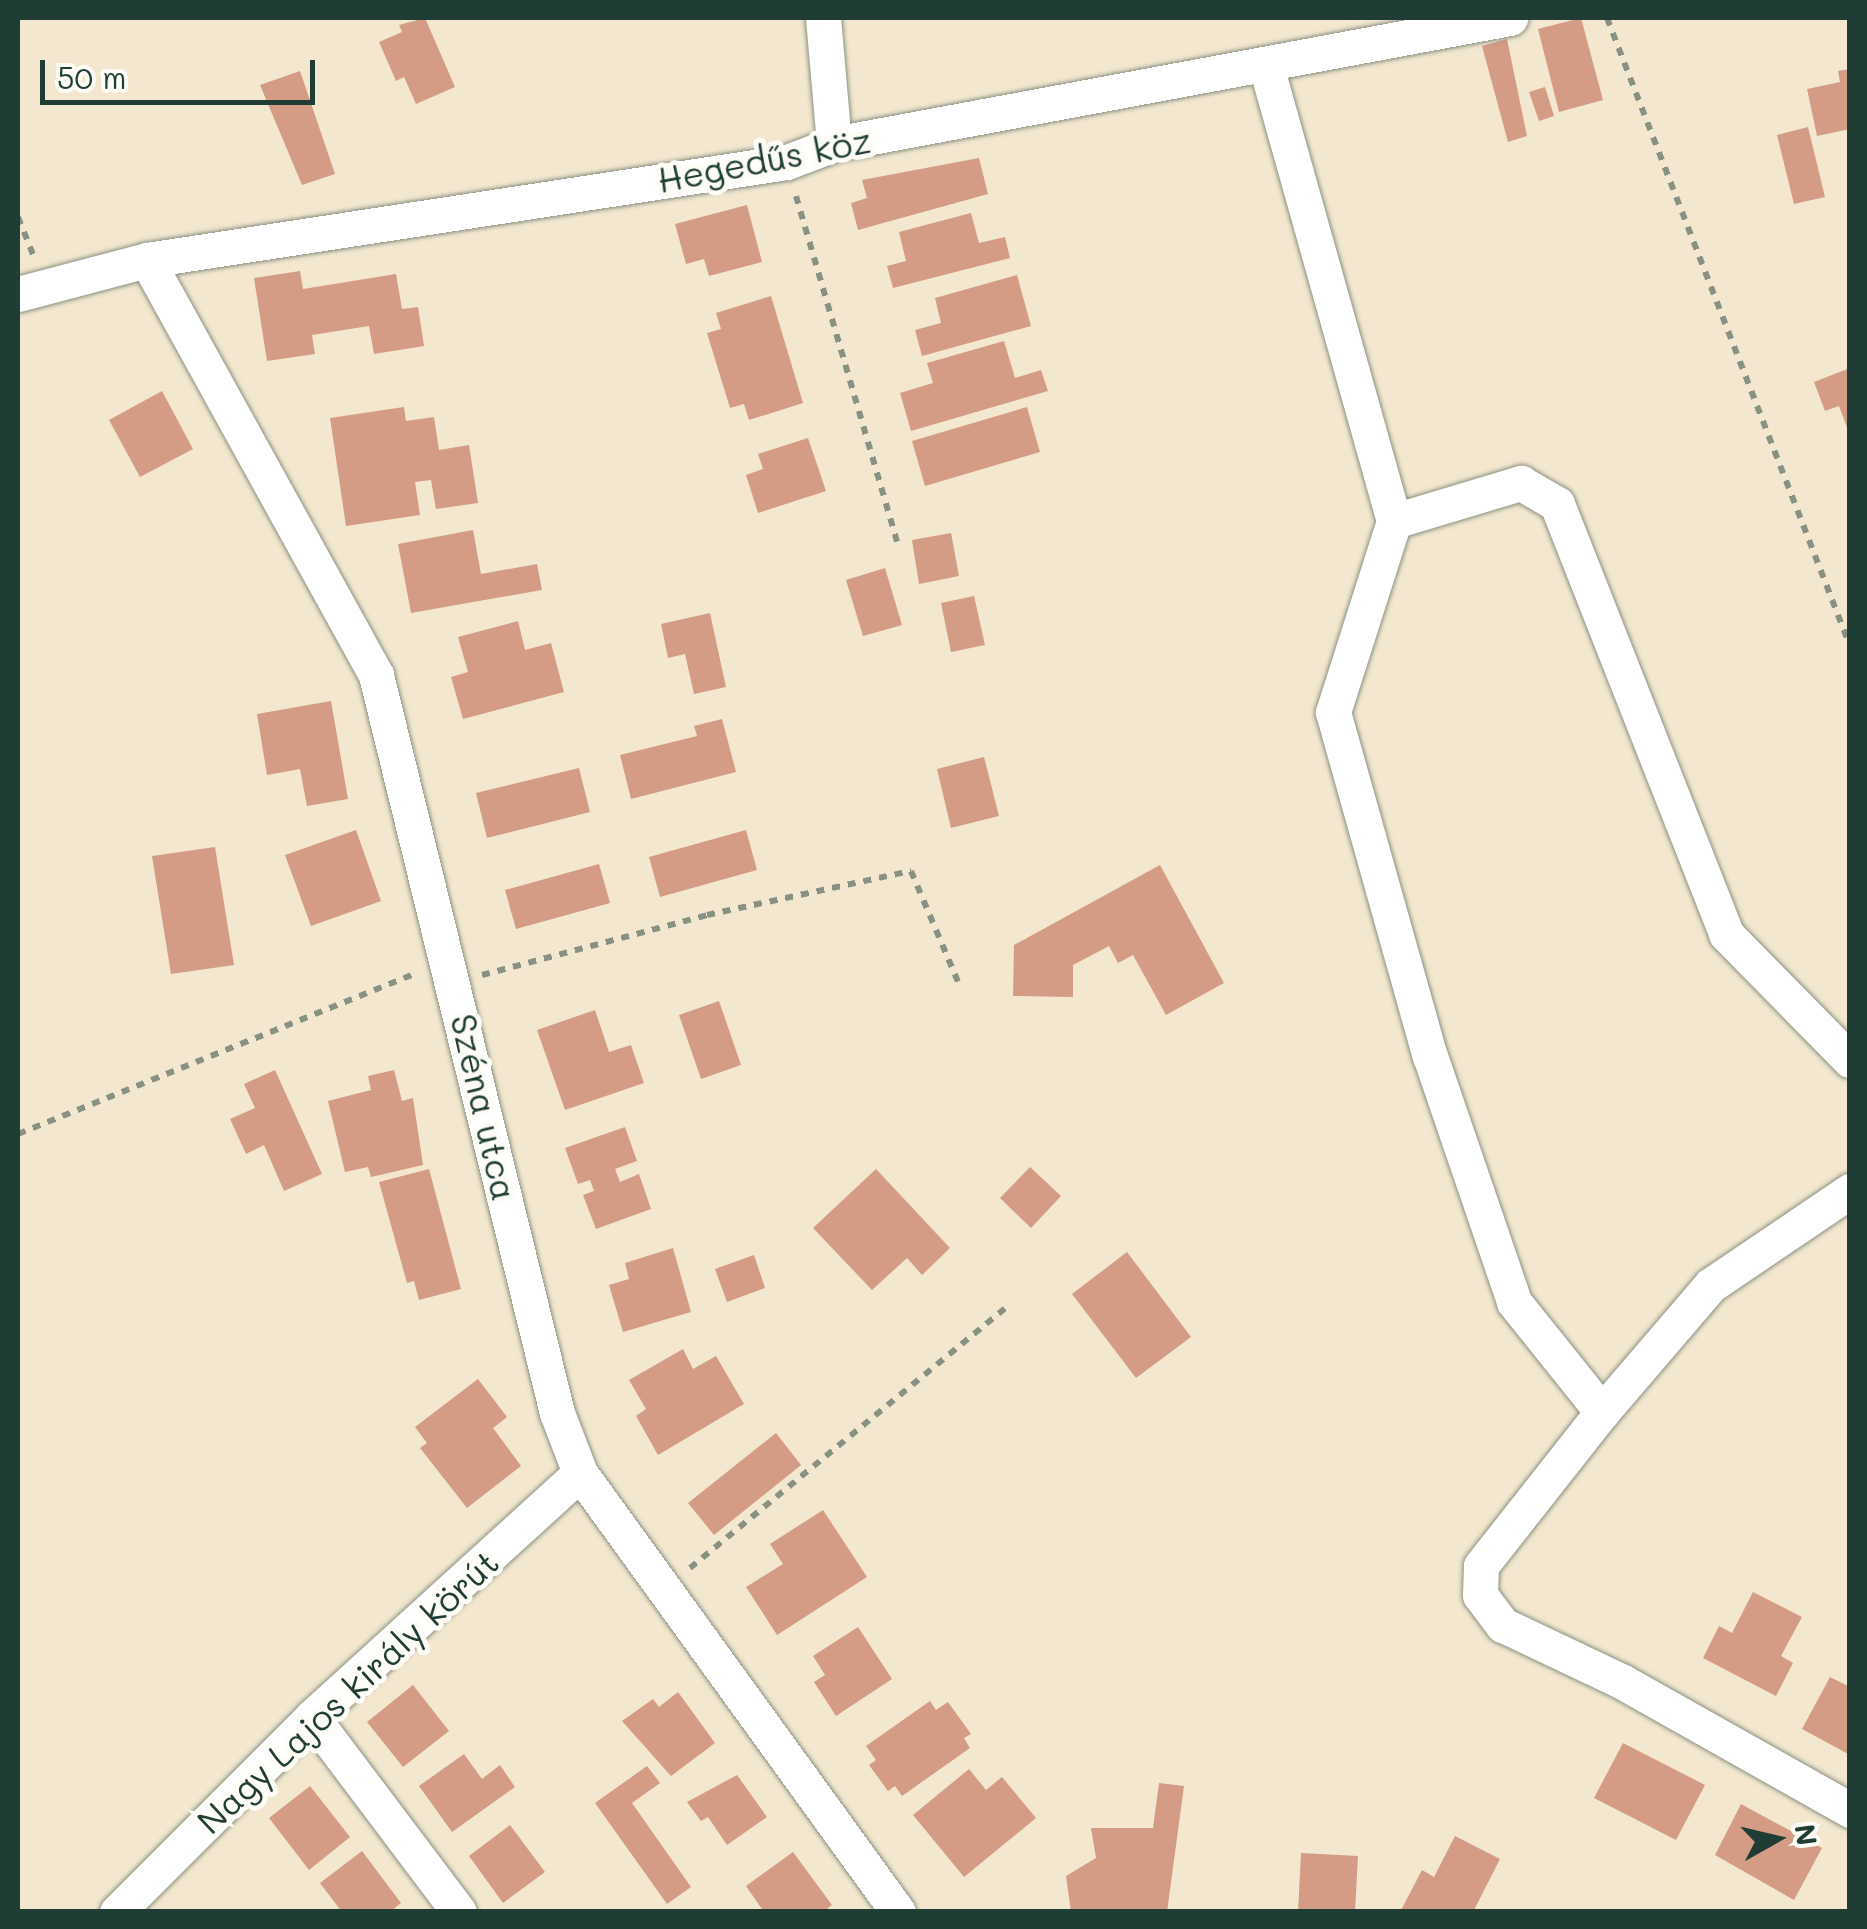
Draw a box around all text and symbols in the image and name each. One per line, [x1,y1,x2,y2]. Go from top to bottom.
scale bar [45,40,320,102]
text: 50 m [57,57,127,97]
street label: Hegedűs köz [654,118,874,200]
street label: Széna utca [443,1010,527,1204]
street label: Nagy Lajos király körút [188,1540,506,1842]
north arrow [1727,1789,1827,1889]
text: N [1787,1822,1826,1848]

